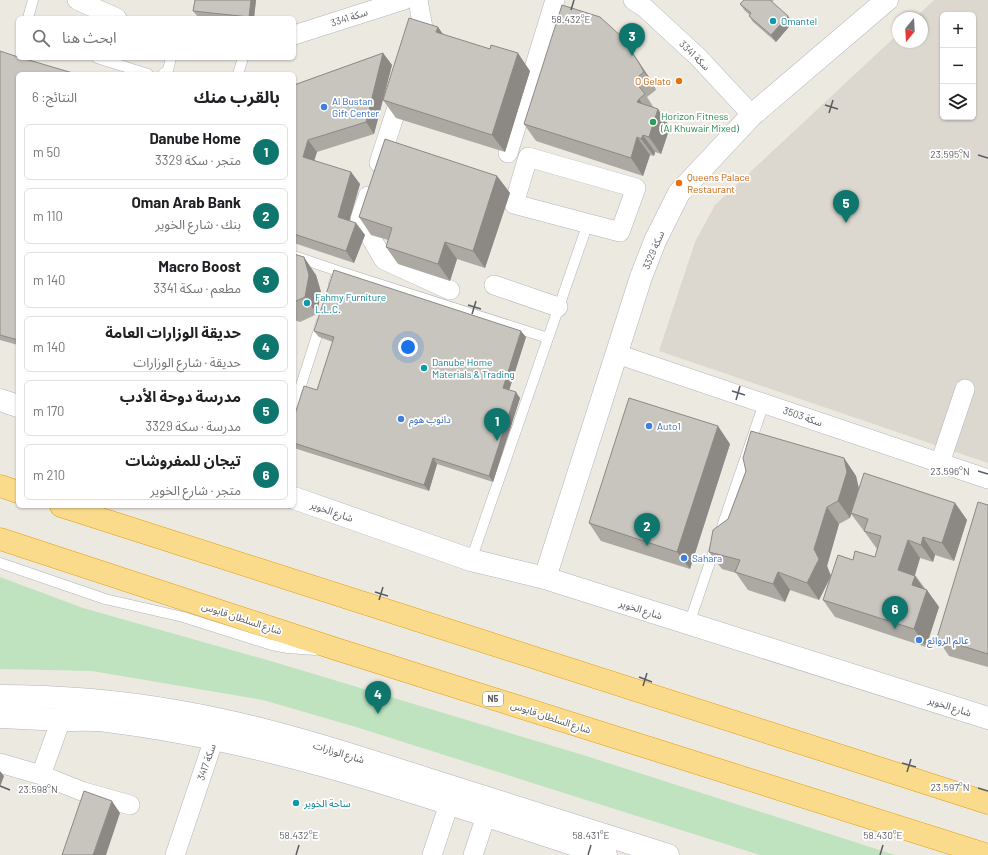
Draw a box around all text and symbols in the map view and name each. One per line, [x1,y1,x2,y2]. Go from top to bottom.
street label: سكة 3341 [329,5,369,29]
north arrow [892,12,928,48]
map controls [940,12,976,120]
button: + [940,12,976,48]
text: 58.432°E [551,13,591,25]
place label: Omantel [781,15,817,27]
search box [16,16,296,60]
marker: Omantel [768,16,778,26]
pin: 3 [619,23,645,56]
icon: search [30,27,52,49]
text: ابحث هنا [62,28,117,46]
street label: سكة 3341 [677,37,713,73]
button: − [940,48,976,84]
place label: O Gelato [635,75,671,87]
marker: O Gelato [674,76,684,86]
button: layers [940,84,976,120]
text: بالقرب منك [194,86,280,106]
text: النتائج: 6 [32,89,77,105]
place label: Al Bustan Gift Center [332,95,379,119]
marker: Al Bustan Gift Center [319,102,329,112]
place label: Horizon Fitness (Al Khuwair Mixed) [660,110,739,134]
marker: Horizon Fitness (Al Khuwair Mixed) [648,117,658,127]
text: Danube Home [149,129,241,147]
text: 50 m [33,144,60,160]
text: 1 [264,144,268,160]
text: 23.595°N [930,148,970,160]
text: متجر · سكة 3329 [155,152,241,168]
place label: Queens Palace Restaurant [687,171,750,195]
marker: Queens Palace Restaurant [674,178,684,188]
pin: 5 [833,190,859,223]
text: Oman Arab Bank [132,193,241,211]
text: 110 m [33,208,63,224]
text: 2 [262,208,270,224]
text: بنك · شارع الخوير [155,216,241,232]
street label: سكة 3329 [640,229,667,271]
text: Macro Boost [158,257,241,275]
text: 140 m [33,272,65,288]
text: 3 [262,272,270,288]
text: مطعم · سكة 3341 [153,280,241,296]
place label: Fahmy Furniture L.L.C. [315,291,386,315]
marker: Fahmy Furniture L.L.C. [302,298,312,308]
text: حديقة الوزارات العامة [105,323,241,341]
your location [398,337,418,357]
text: 140 m [33,339,65,355]
text: 4 [262,339,270,355]
text: حديقة · شارع الوزارات [133,354,241,370]
place label: Danube Home Materials & Trading [432,356,515,380]
marker: Danube Home Materials & Trading [419,363,429,373]
text: مدرسة دوحة الأدب [120,387,241,405]
text: 170 m [33,403,64,419]
text: 5 [263,403,270,419]
street label: سكة 3503 [782,404,824,428]
pin: 1 [484,408,510,441]
place label: دانوب هوم [409,413,451,428]
marker: دانوب هوم [396,414,406,424]
text: مدرسة · سكة 3329 [146,418,241,434]
place label: Auto1 [657,420,681,432]
marker: Auto1 [644,421,654,431]
text: تيجان للمفروشات [125,451,241,469]
text: 23.596°N [930,465,970,477]
text: 210 m [33,467,65,483]
text: 6 [263,467,270,483]
text: متجر · شارع الخوير [150,482,241,498]
street label: شارع الخوير [307,498,355,526]
pin: 2 [634,513,660,546]
place label: Sahara [692,552,722,564]
marker: Sahara [679,553,689,563]
street label: شارع الخوير [616,596,664,624]
pin: 6 [882,596,908,629]
street label: شارع السلطان قابوس [200,599,284,639]
place label: عالم الروائع [927,634,969,648]
marker: عالم الروائع [914,635,924,645]
pin: 4 [365,681,391,714]
road number: N5 [483,692,503,706]
street label: شارع الخوير [925,693,973,721]
street label: شارع السلطان قابوس [509,698,593,738]
street label: شارع الوزارات [311,739,366,767]
street label: سكة 3417 [194,742,218,782]
text: 23.597°N [931,781,969,793]
text: 23.598°N [18,783,58,795]
place label: ساحة الخوير [303,797,351,810]
marker: ساحة الخوير [291,798,301,808]
text: 58.432°E [279,829,319,841]
text: 58.431°E [572,829,610,841]
text: 58.430°E [863,829,903,841]

